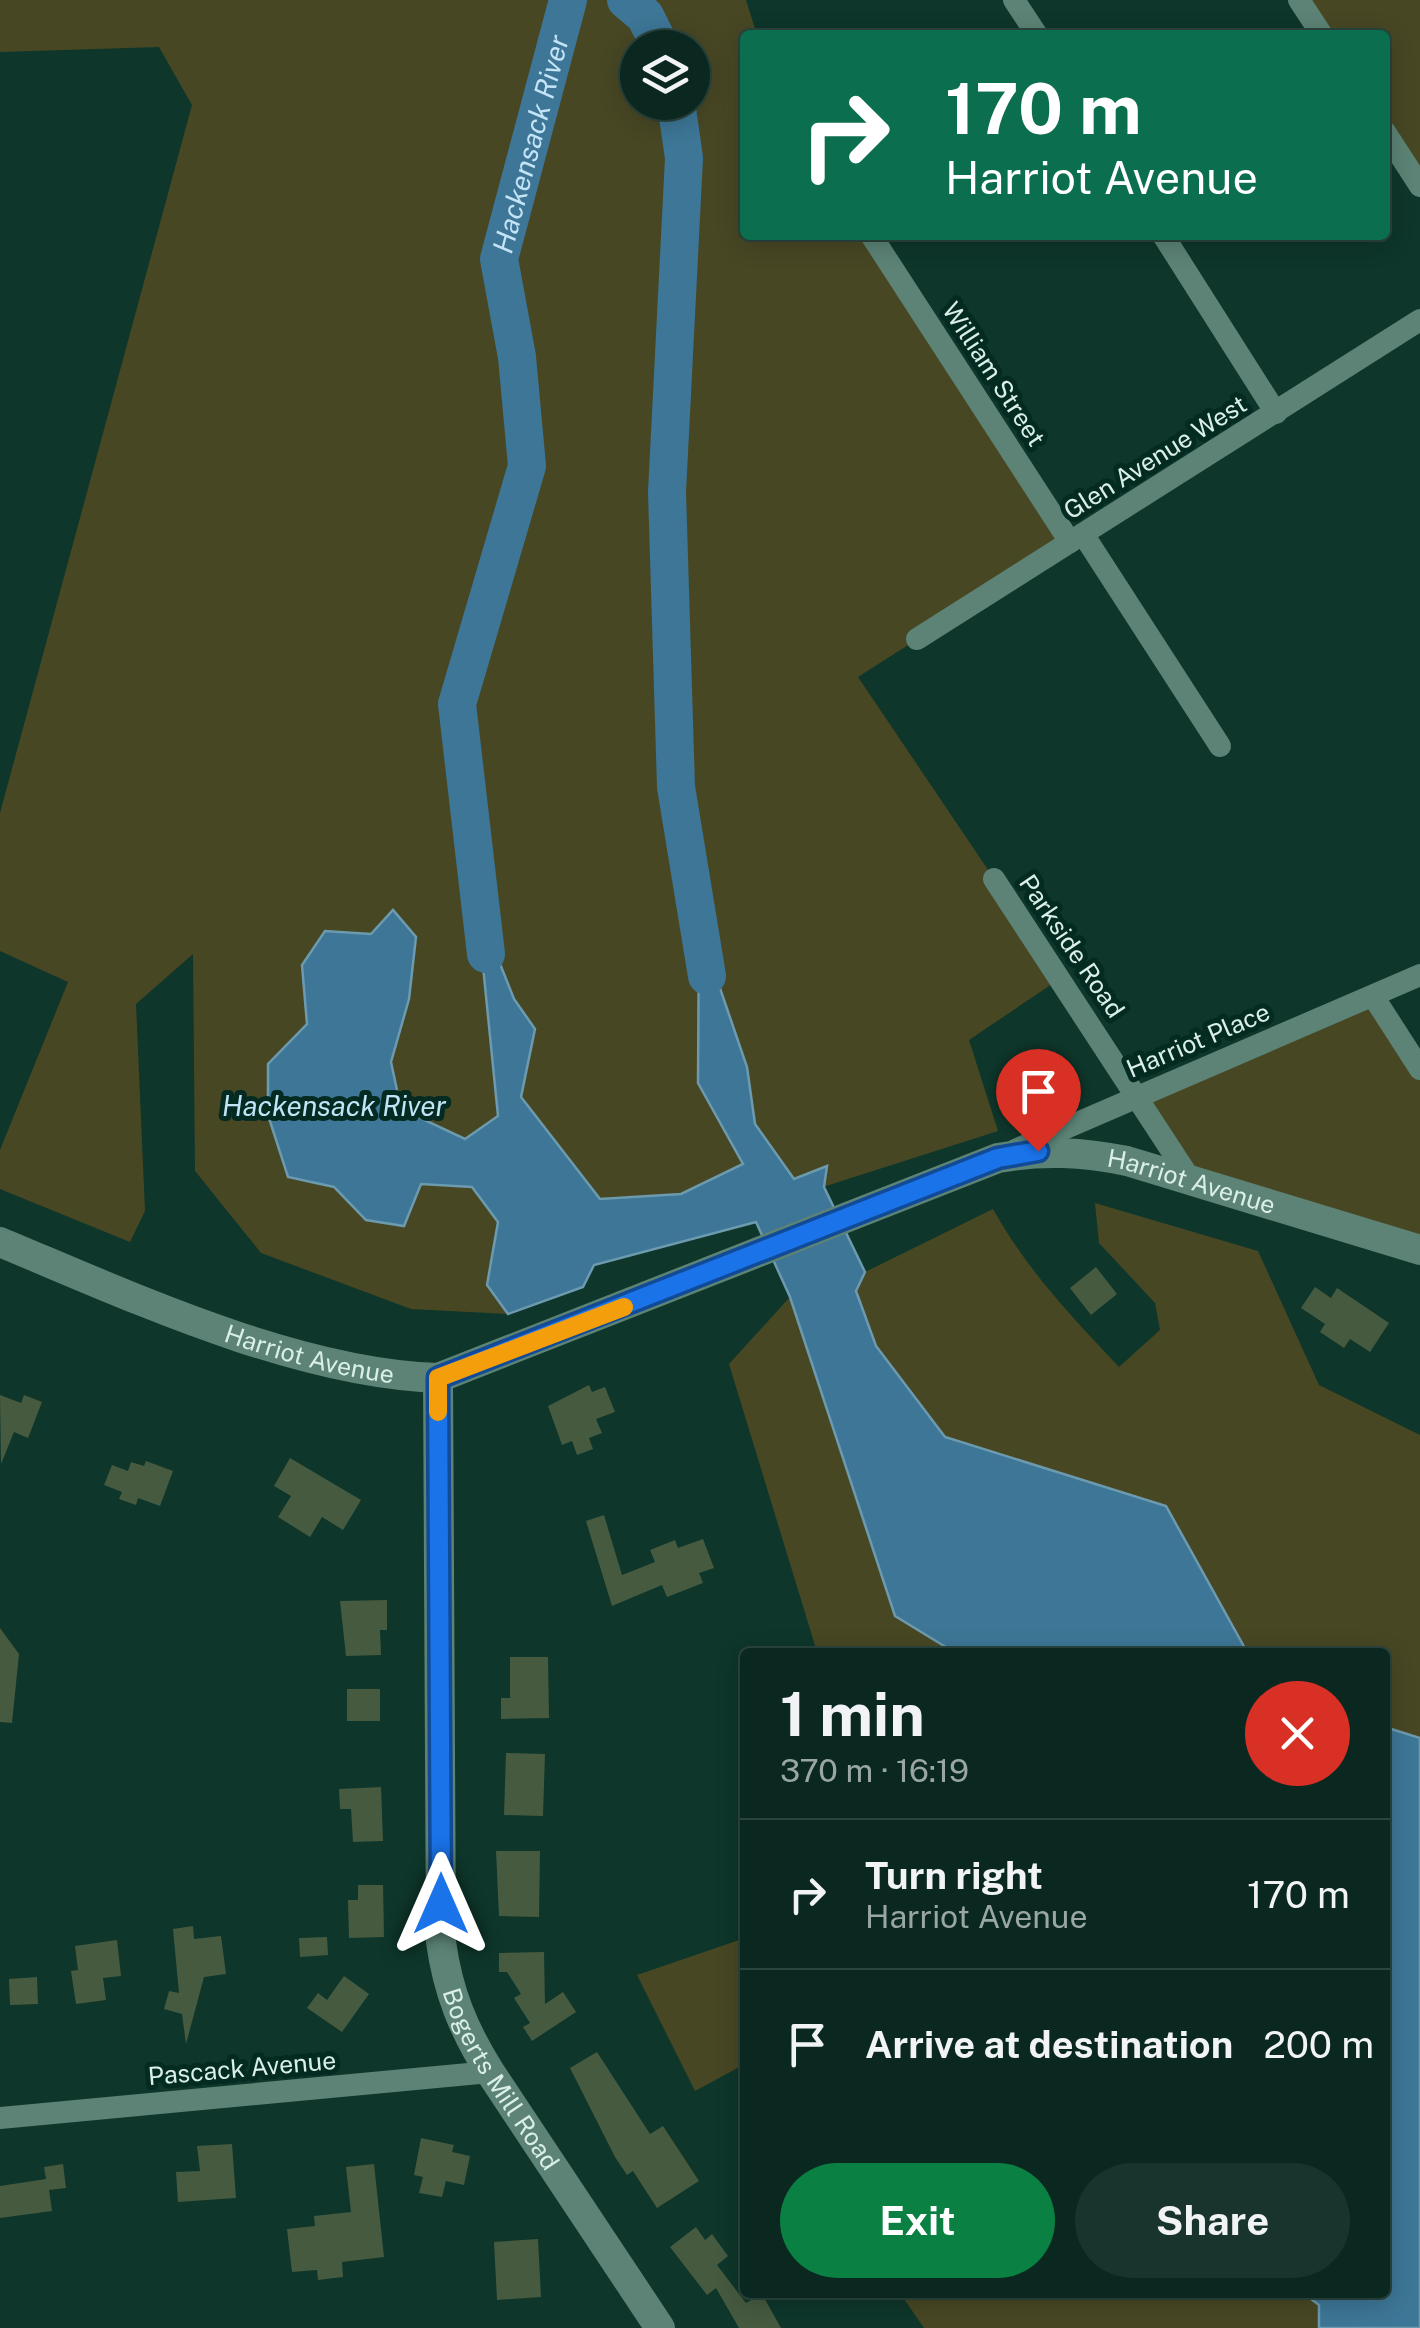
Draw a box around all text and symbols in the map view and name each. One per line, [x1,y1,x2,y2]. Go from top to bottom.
map controls [620,30,710,120]
button: layers [620,30,710,120]
water label: Hackensack River [485,31,575,256]
text: 170 m [945,67,1142,150]
icon: right [780,70,910,200]
text: Harriot Avenue [945,151,1258,204]
street label: William Street [936,296,1052,452]
street label: Glen Avenue West [1058,389,1252,525]
street label: Parkside Road [1013,869,1131,1023]
street label: Harriot Place [1122,996,1274,1084]
pin [996,1049,1081,1152]
icon: arrive [1011,1064,1066,1119]
water label: Hackensack River [222,1089,447,1122]
street label: Harriot Avenue [1105,1143,1279,1220]
street label: Harriot Avenue [221,1318,396,1389]
text: 1 min [780,1679,925,1750]
button: close [1245,1681,1350,1786]
text: 370 m · 16:19 [780,1752,969,1789]
position arrow [389,1852,493,1956]
text: Turn right [865,1853,1043,1898]
icon: right [780,1867,835,1922]
text: 170 m [1247,1872,1350,1917]
text: Harriot Avenue [865,1898,1088,1935]
street label: Bogerts Mill Road [437,1984,566,2175]
icon: arrive [780,2017,835,2072]
text: Arrive at destination [865,2022,1233,2067]
text: 200 m [1263,2022,1374,2067]
street label: Pascack Avenue [147,2045,337,2091]
button: Exit [780,2163,1055,2278]
button: Share [1075,2163,1350,2278]

